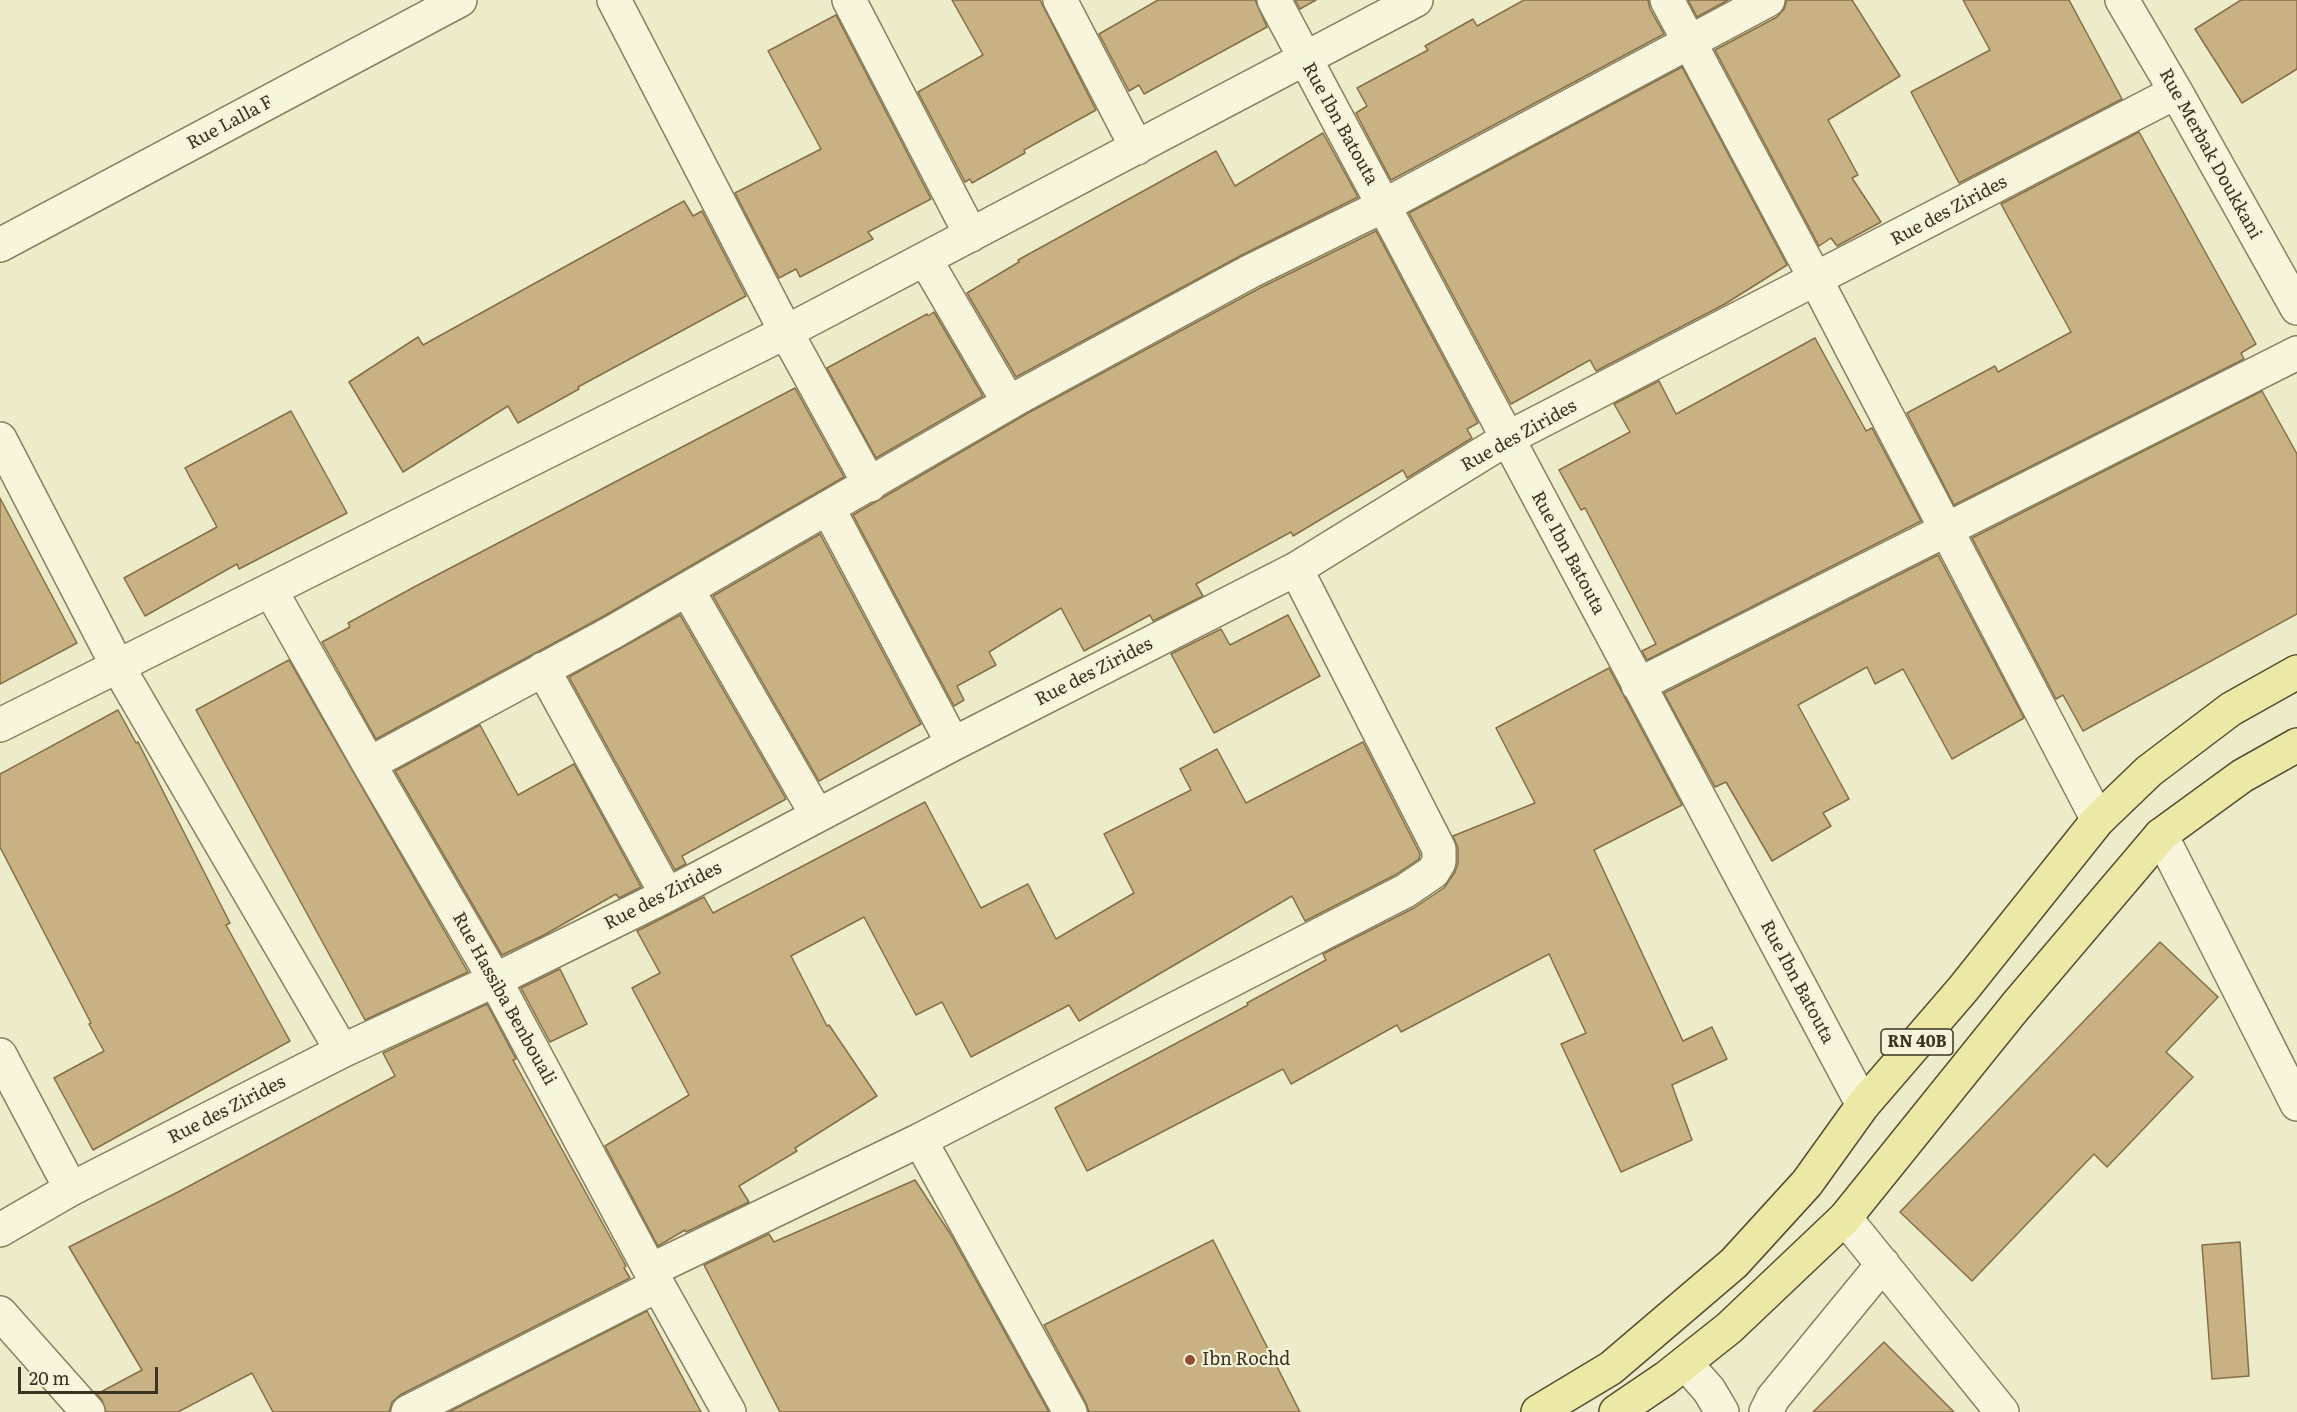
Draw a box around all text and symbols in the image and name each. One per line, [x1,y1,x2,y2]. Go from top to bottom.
street label: Rue Ibn Batouta [1297,59,1383,189]
street label: Rue Merbak Doukkani [2154,65,2266,243]
street label: Rue Lalla F [183,91,277,155]
street label: Rue des Zirides [1887,171,2011,251]
street label: Rue des Zirides [1458,395,1580,477]
street label: Rue Ibn Batouta [1526,488,1610,618]
street label: Rue des Zirides [1032,633,1156,711]
street label: Rue des Zirides [601,857,725,935]
street label: Rue Hassiba Benbouali [447,909,561,1089]
street label: Rue Ibn Batouta [1755,917,1839,1047]
road number: RN 40B [1881,1029,1953,1055]
street label: Rue des Zirides [165,1071,289,1149]
place label: Ibn Rochd [1202,1349,1290,1371]
marker: Ibn Rochd [1183,1353,1197,1367]
scale bar [21,1355,160,1393]
text: 20 m [29,1364,70,1391]

